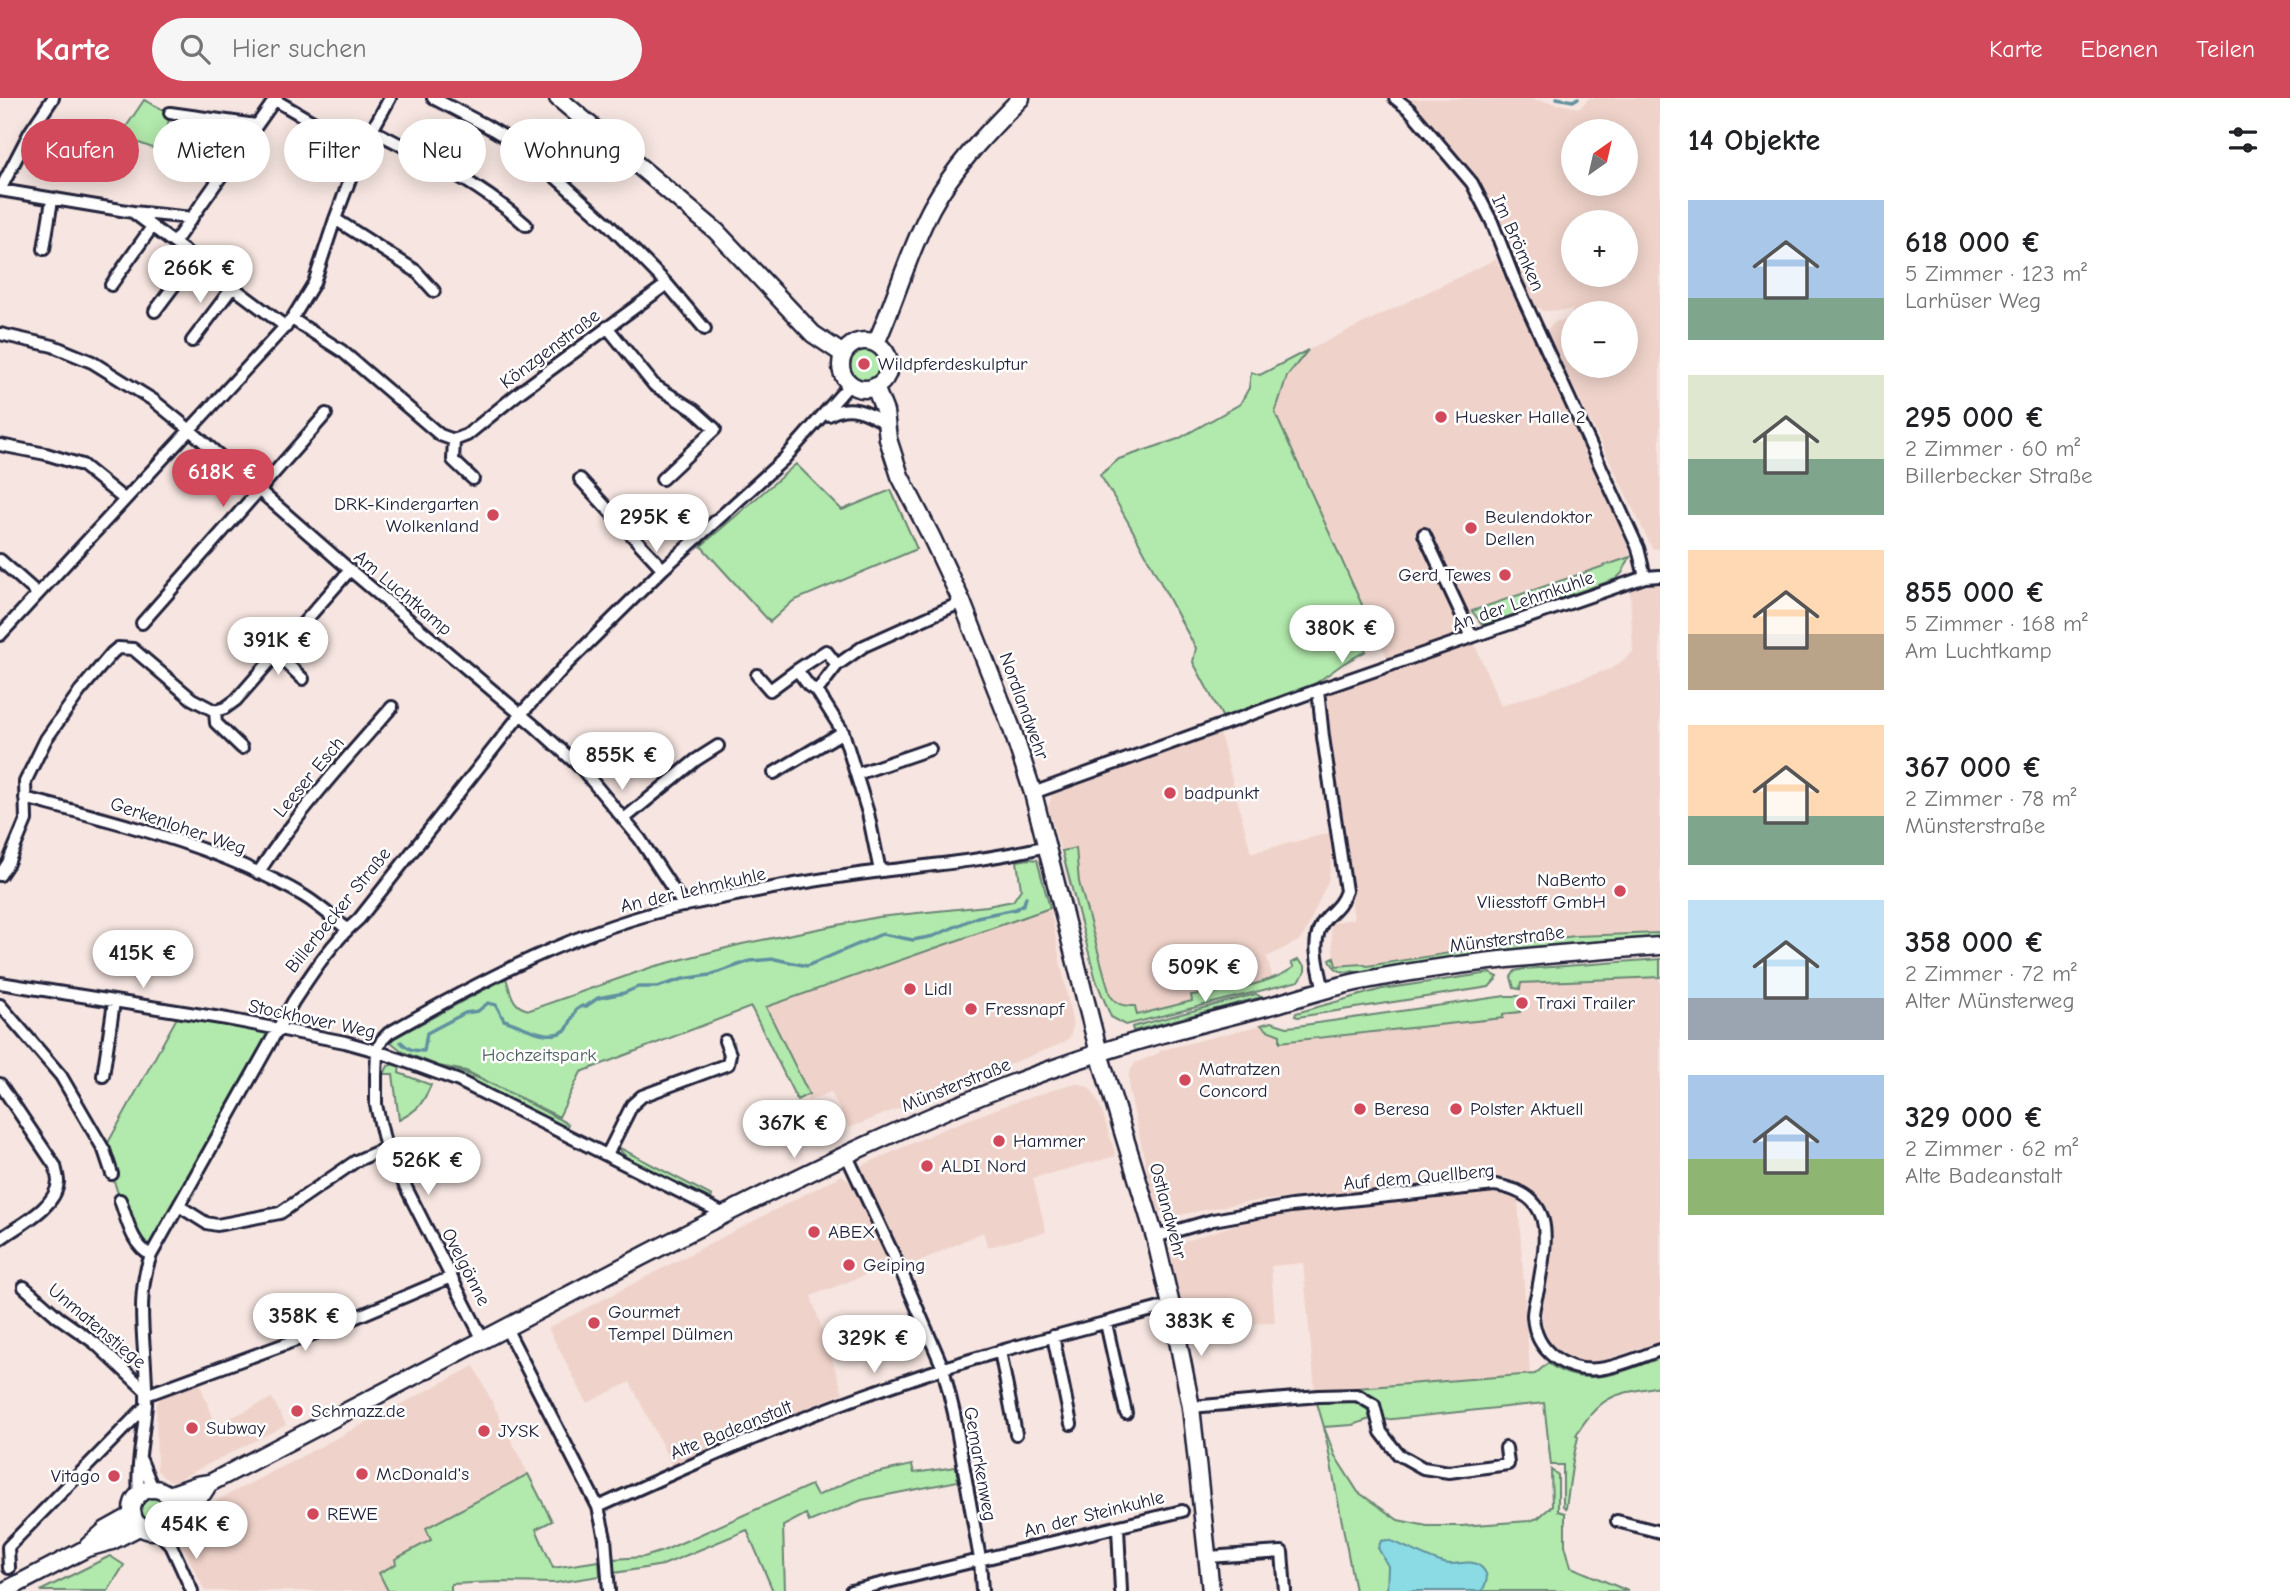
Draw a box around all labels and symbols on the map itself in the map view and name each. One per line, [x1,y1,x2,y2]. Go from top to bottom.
north arrow [1561,119,1638,196]
street label: Im Brömken [1487,192,1549,294]
pin: 266K € [143,246,257,305]
street label: Könzgenstraße [496,304,604,394]
place label: Wildpferdeskulptur [878,353,1028,375]
marker: Wildpferdeskulptur [856,356,872,372]
place label: Huesker Halle 2 [1455,406,1586,428]
marker: Huesker Halle 2 [1433,409,1449,425]
pin: 618K € [166,450,280,509]
place label: DRK-Kindergarten Wolkenland [334,493,479,537]
pin: 295K € [599,494,713,554]
place label: Beulendoktor Dellen [1485,506,1592,550]
marker: DRK-Kindergarten Wolkenland [485,507,501,523]
marker: Beulendoktor Dellen [1463,520,1479,536]
street label: Am Luchtkamp [349,546,457,640]
place label: Gerd Tewes [1398,564,1491,586]
street label: An der Lehmkuhle [1449,566,1597,636]
marker: Gerd Tewes [1497,567,1513,583]
pin: 380K € [1285,606,1399,665]
pin: 391K € [221,618,335,677]
street label: Nordlandwehr [994,649,1054,763]
street label: Leeser Esch [269,732,349,822]
pin: 855K € [565,732,679,792]
place label: badpunkt [1184,782,1260,804]
marker: badpunkt [1162,785,1178,801]
street label: Gerkenloher Weg [107,792,249,860]
street label: Billerbecker Straße [281,843,395,977]
street label: An der Lehmkuhle [618,863,768,917]
place label: NaBento Vliesstoff GmbH [1477,869,1606,913]
marker: NaBento Vliesstoff GmbH [1612,883,1628,899]
street label: Münsterstraße [1448,921,1566,957]
pin: 415K € [86,930,200,990]
pin: 509K € [1148,944,1262,1004]
place label: Lidl [924,978,952,1000]
marker: Lidl [902,981,918,997]
place label: Traxi Trailer [1536,992,1635,1014]
street label: Stockhover Weg [246,995,378,1043]
marker: Traxi Trailer [1514,995,1530,1011]
place label: Fressnapf [985,998,1066,1020]
marker: Fressnapf [963,1001,979,1017]
park label: Hochzeitspark [482,1044,597,1066]
street label: Münsterstraße [898,1053,1014,1117]
place label: Matratzen Concord [1199,1058,1280,1102]
marker: Matratzen Concord [1177,1072,1193,1088]
place label: Beresa [1374,1098,1430,1120]
place label: Polster Aktuell [1470,1098,1583,1120]
pin: 367K € [737,1100,851,1160]
marker: Beresa [1352,1101,1368,1117]
marker: Polster Aktuell [1448,1101,1464,1117]
place label: Hammer [1013,1130,1085,1152]
marker: Hammer [991,1133,1007,1149]
pin: 526K € [371,1138,485,1197]
place label: ALDI Nord [941,1155,1026,1177]
marker: ALDI Nord [919,1158,935,1174]
street label: Auf dem Quellberg [1342,1159,1496,1195]
street label: Ostlandwehr [1145,1161,1191,1262]
place label: ABEX [828,1221,875,1243]
marker: ABEX [806,1224,822,1240]
street label: Ovelgönne [437,1225,495,1309]
place label: Geiping [863,1254,925,1276]
marker: Geiping [841,1257,857,1273]
street label: Unmatenstiege [44,1279,150,1373]
pin: 358K € [248,1294,362,1353]
pin: 383K € [1144,1298,1258,1358]
place label: Gourmet Tempel Dülmen [608,1301,733,1345]
marker: Gourmet Tempel Dülmen [586,1315,602,1331]
pin: 329K € [817,1316,931,1375]
street label: Alte Badeanstalt [667,1395,796,1464]
place label: Schmazz.de [311,1400,405,1422]
marker: Schmazz.de [289,1403,305,1419]
street label: Gemarkenweg [959,1405,1001,1523]
place label: Subway [206,1417,266,1439]
marker: Subway [184,1420,200,1436]
place label: JYSK [498,1420,539,1442]
marker: JYSK [476,1423,492,1439]
place label: McDonald's [376,1463,469,1485]
place label: Vitago [51,1465,100,1487]
marker: McDonald's [354,1466,370,1482]
marker: Vitago [106,1468,122,1484]
street label: An der Steinkuhle [1022,1486,1166,1542]
pin: 454K € [139,1502,253,1561]
place label: REWE [327,1503,378,1525]
marker: REWE [305,1506,321,1522]

